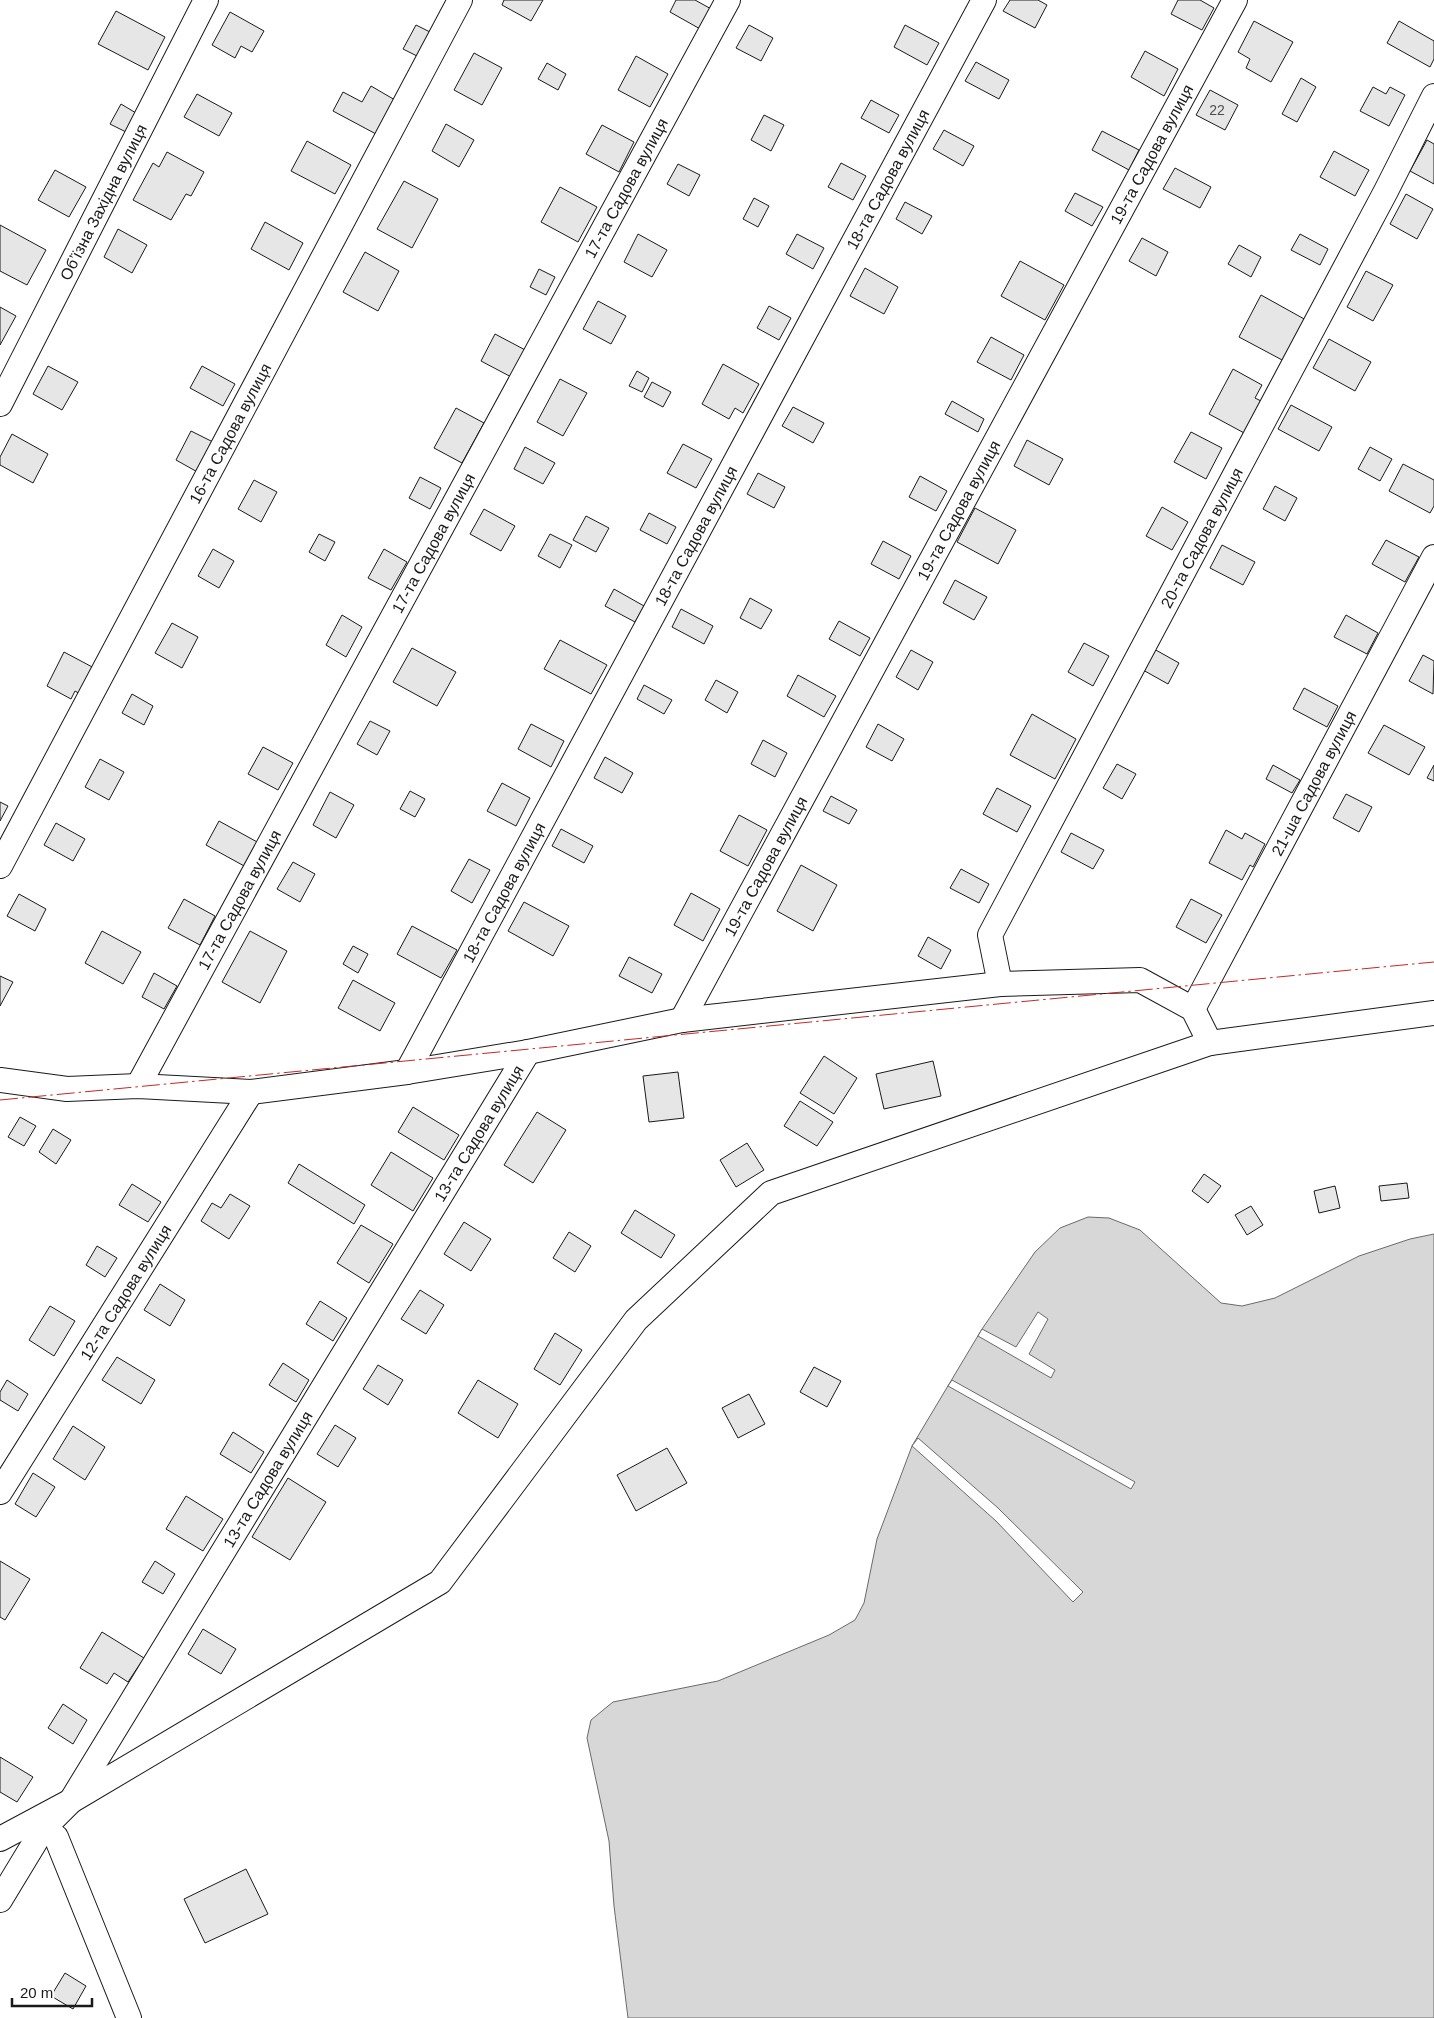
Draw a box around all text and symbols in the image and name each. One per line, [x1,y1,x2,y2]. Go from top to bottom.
street label: 19-та Садова вулиця [1107,82,1197,227]
house number: 22 [1209,102,1225,118]
street label: 18-та Садова вулиця [844,107,933,252]
street label: 17-та Садова вулиця [582,116,671,261]
street label: Обʼїзна Західна вулиця [57,121,150,283]
street label: 16-та Садова вулиця [186,361,274,506]
street label: 19-та Садова вулиця [914,438,1004,583]
street label: 18-та Садова вулиця [652,463,741,609]
street label: 20-та Садова вулиця [1158,465,1246,611]
street label: 17-та Садова вулиця [389,471,478,616]
street label: 21-ша Садова вулиця [1268,708,1359,859]
street label: 19-та Садова вулиця [721,794,811,939]
street label: 18-та Садова вулиця [460,820,549,965]
street label: 17-та Садова вулиця [195,827,284,973]
street label: 13-та Садова вулиця [431,1062,527,1204]
street label: 12-та Садова вулиця [77,1222,175,1363]
street label: 13-та Садова вулиця [220,1408,316,1550]
scale bar [12,1976,92,2008]
text: 20 m [20,1984,53,2001]

